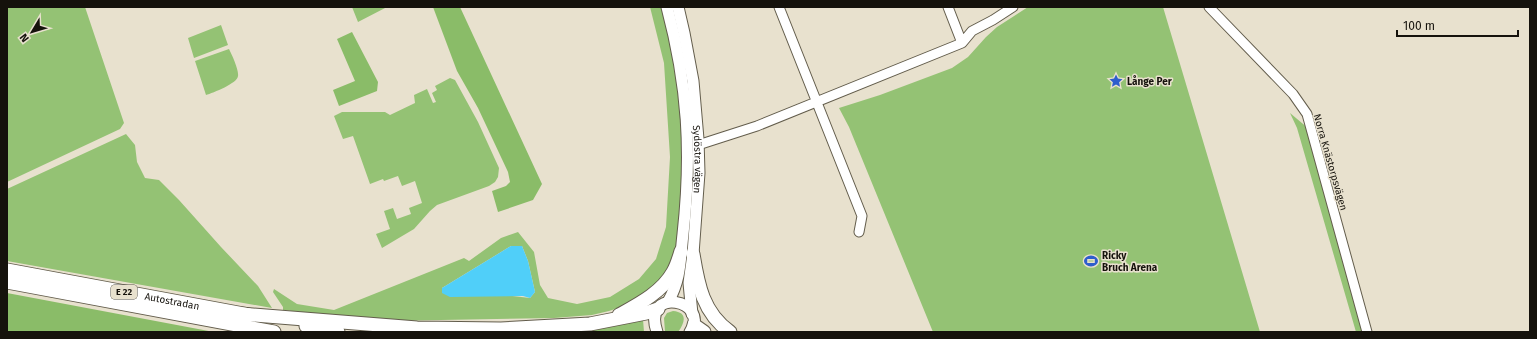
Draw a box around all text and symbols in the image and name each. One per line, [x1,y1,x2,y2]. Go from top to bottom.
north arrow [12,12,52,52]
scale bar [1397,12,1518,38]
text: 100 m [1403,19,1435,33]
text: N [17,31,32,45]
place icon: Långe Per [1108,73,1124,89]
place label: Långe Per [1127,75,1173,88]
street label: Norra Knästorpsvägen [1310,113,1350,212]
street label: Sydöstra vägen [690,125,704,194]
place label: Ricky Bruch Arena [1102,250,1158,274]
sports icon: Ricky Bruch Arena [1083,253,1099,269]
road number: E 22 [111,285,137,299]
street label: Autostradan [144,291,200,313]

